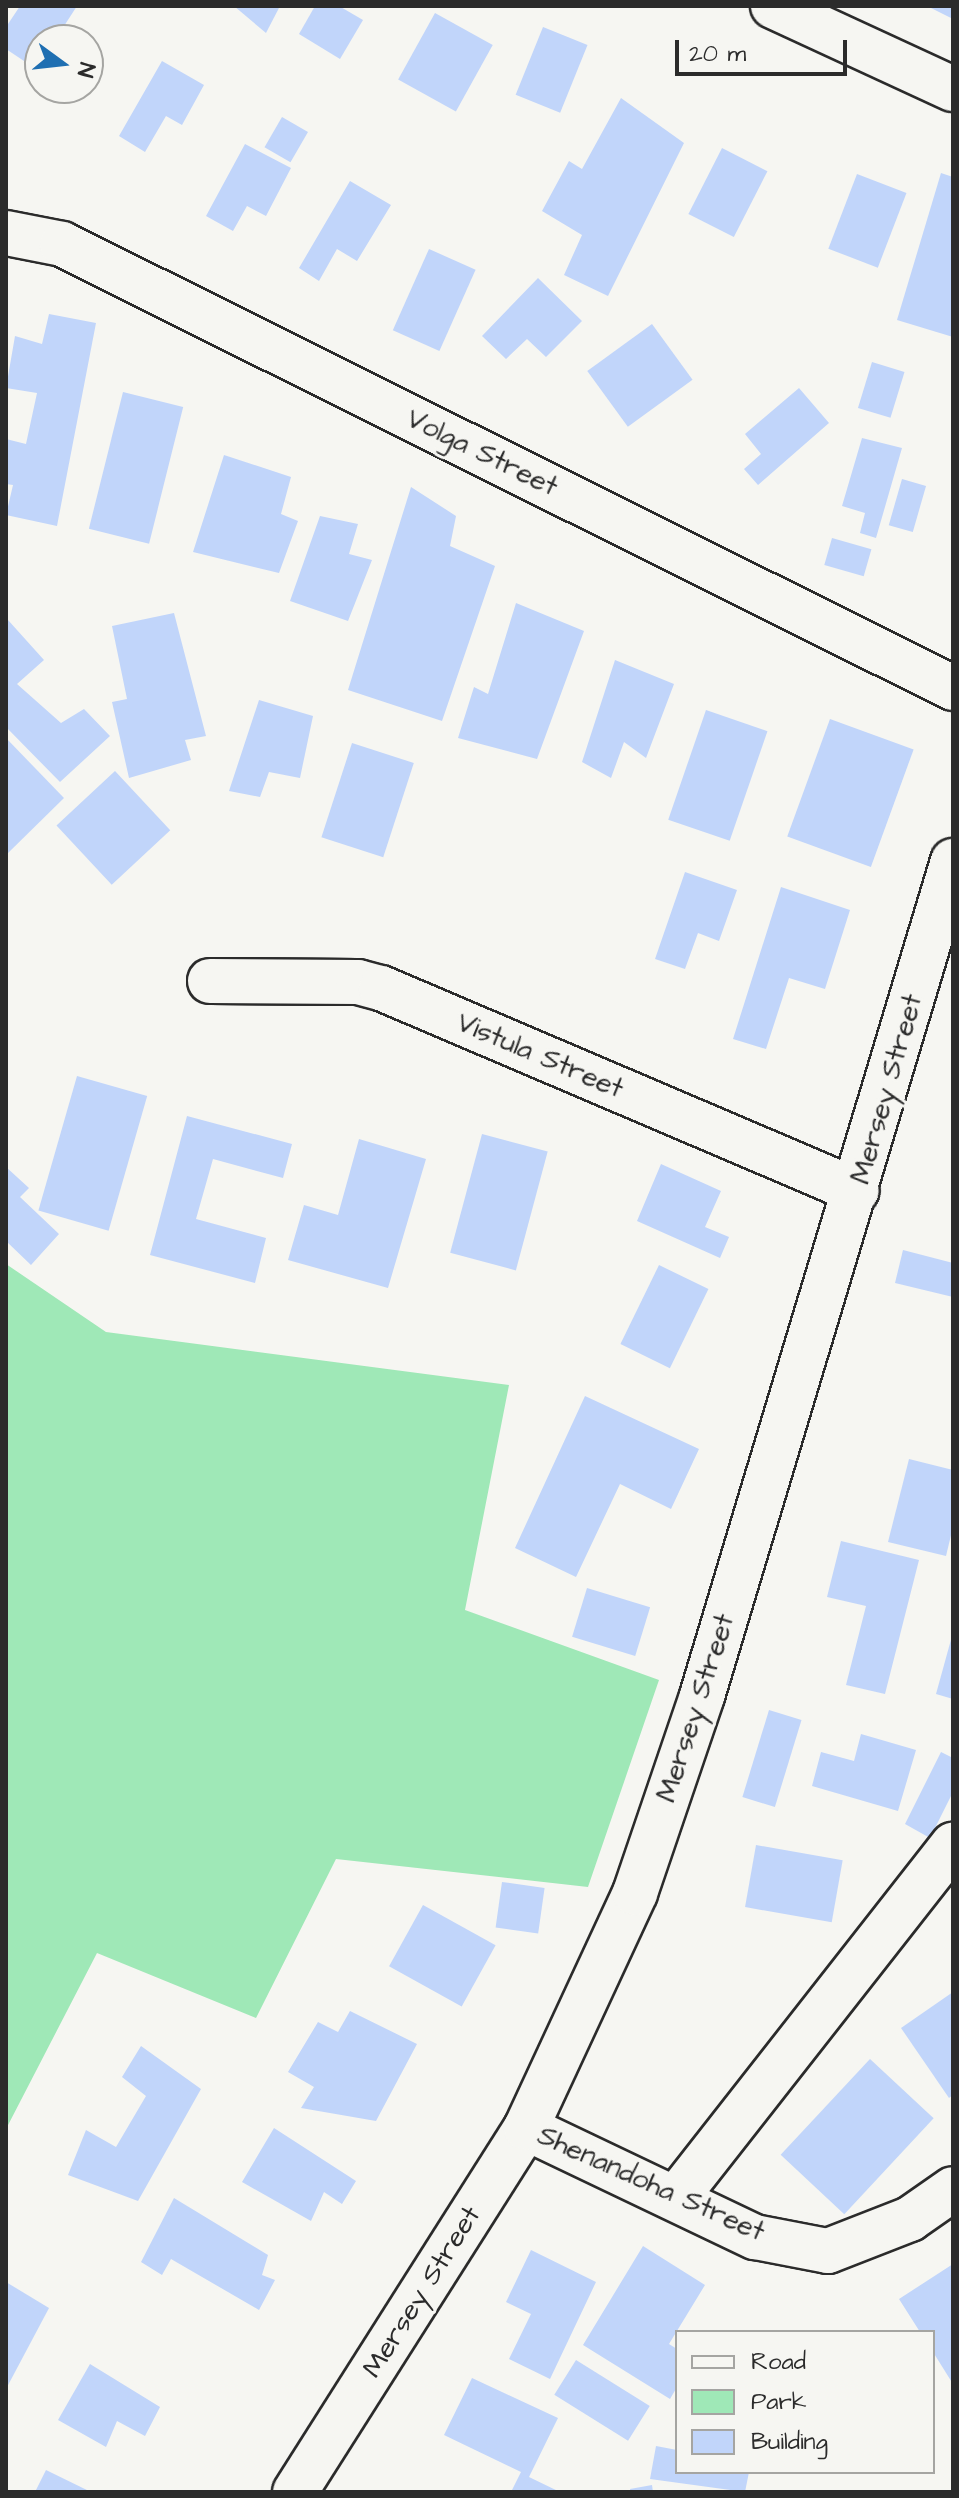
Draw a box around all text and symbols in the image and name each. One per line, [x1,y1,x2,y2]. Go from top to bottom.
north arrow [24,24,104,104]
scale bar [679,24,851,74]
text: 20 m [689,37,746,71]
text: N [69,59,102,80]
street label: Volga Street [401,402,563,504]
street label: Mersey Street [844,990,930,1188]
street label: Vistula Street [452,1006,628,1106]
street label: Mersey Street [650,1610,742,1806]
street label: Shenandoha Street [532,2119,770,2249]
street label: Mersey Street [356,2200,488,2384]
legend [675,2330,935,2474]
text: Road [751,2345,806,2379]
text: Park [751,2385,807,2419]
text: Building [751,2425,828,2459]

